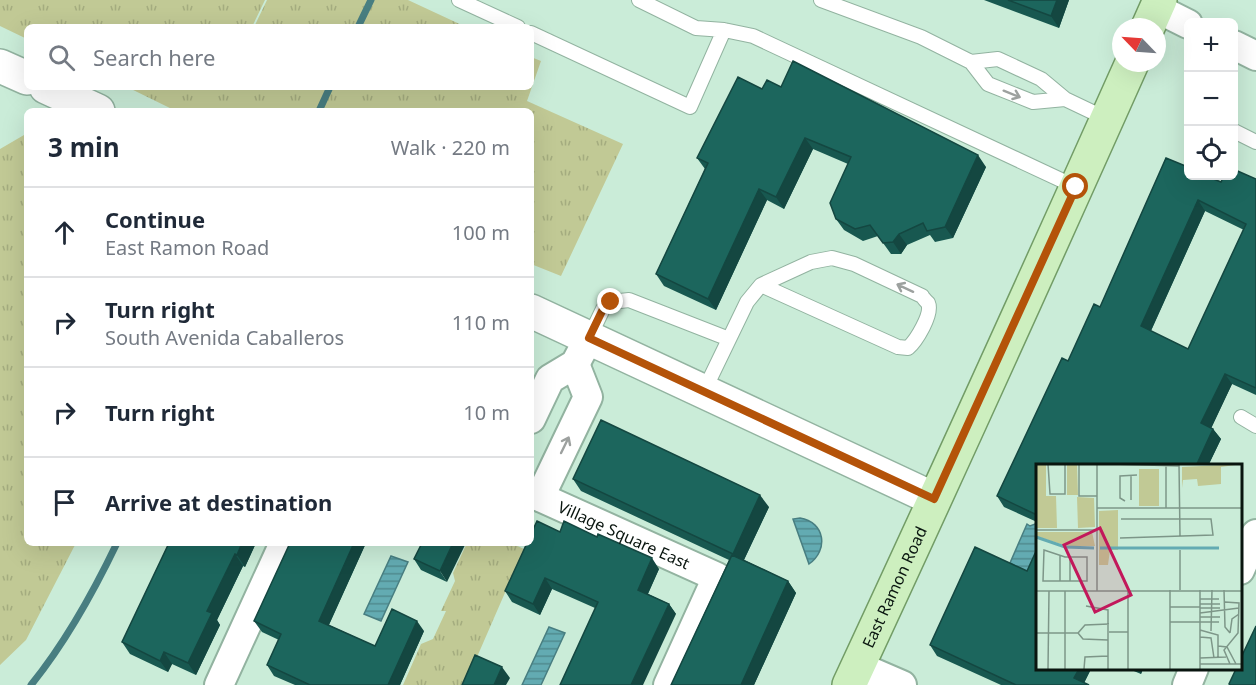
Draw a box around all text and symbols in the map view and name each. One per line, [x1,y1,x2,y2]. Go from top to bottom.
north arrow [1112,18,1166,72]
map controls [1184,18,1238,180]
button: + [1184,18,1238,72]
search box [24,24,534,90]
icon: search [45,41,78,74]
text: Search here [93,42,215,72]
button: − [1184,72,1238,126]
one-way arrow [1003,89,1021,100]
button: locate [1184,126,1238,180]
text: 3 min [48,129,120,165]
text: Walk · 220 m [391,134,510,161]
route start [1062,173,1088,199]
text: Continue [105,204,205,234]
icon: ahead [48,216,81,249]
text: 100 m [452,219,510,246]
text: East Ramon Road [105,234,269,261]
one-way arrow [896,281,914,293]
route end [597,288,623,314]
text: Turn right [105,294,215,324]
icon: right [48,306,81,339]
text: 110 m [452,309,510,336]
text: South Avenida Caballeros [105,324,344,351]
icon: right [48,396,81,429]
text: Turn right [105,397,215,427]
text: 10 m [463,399,510,426]
one-way arrow [560,436,572,454]
inset map [1036,464,1241,670]
icon: arrive [48,486,81,519]
text: Arrive at destination [105,487,332,517]
street label: Village Square East [555,496,694,574]
street label: East Ramon Road [857,523,932,651]

